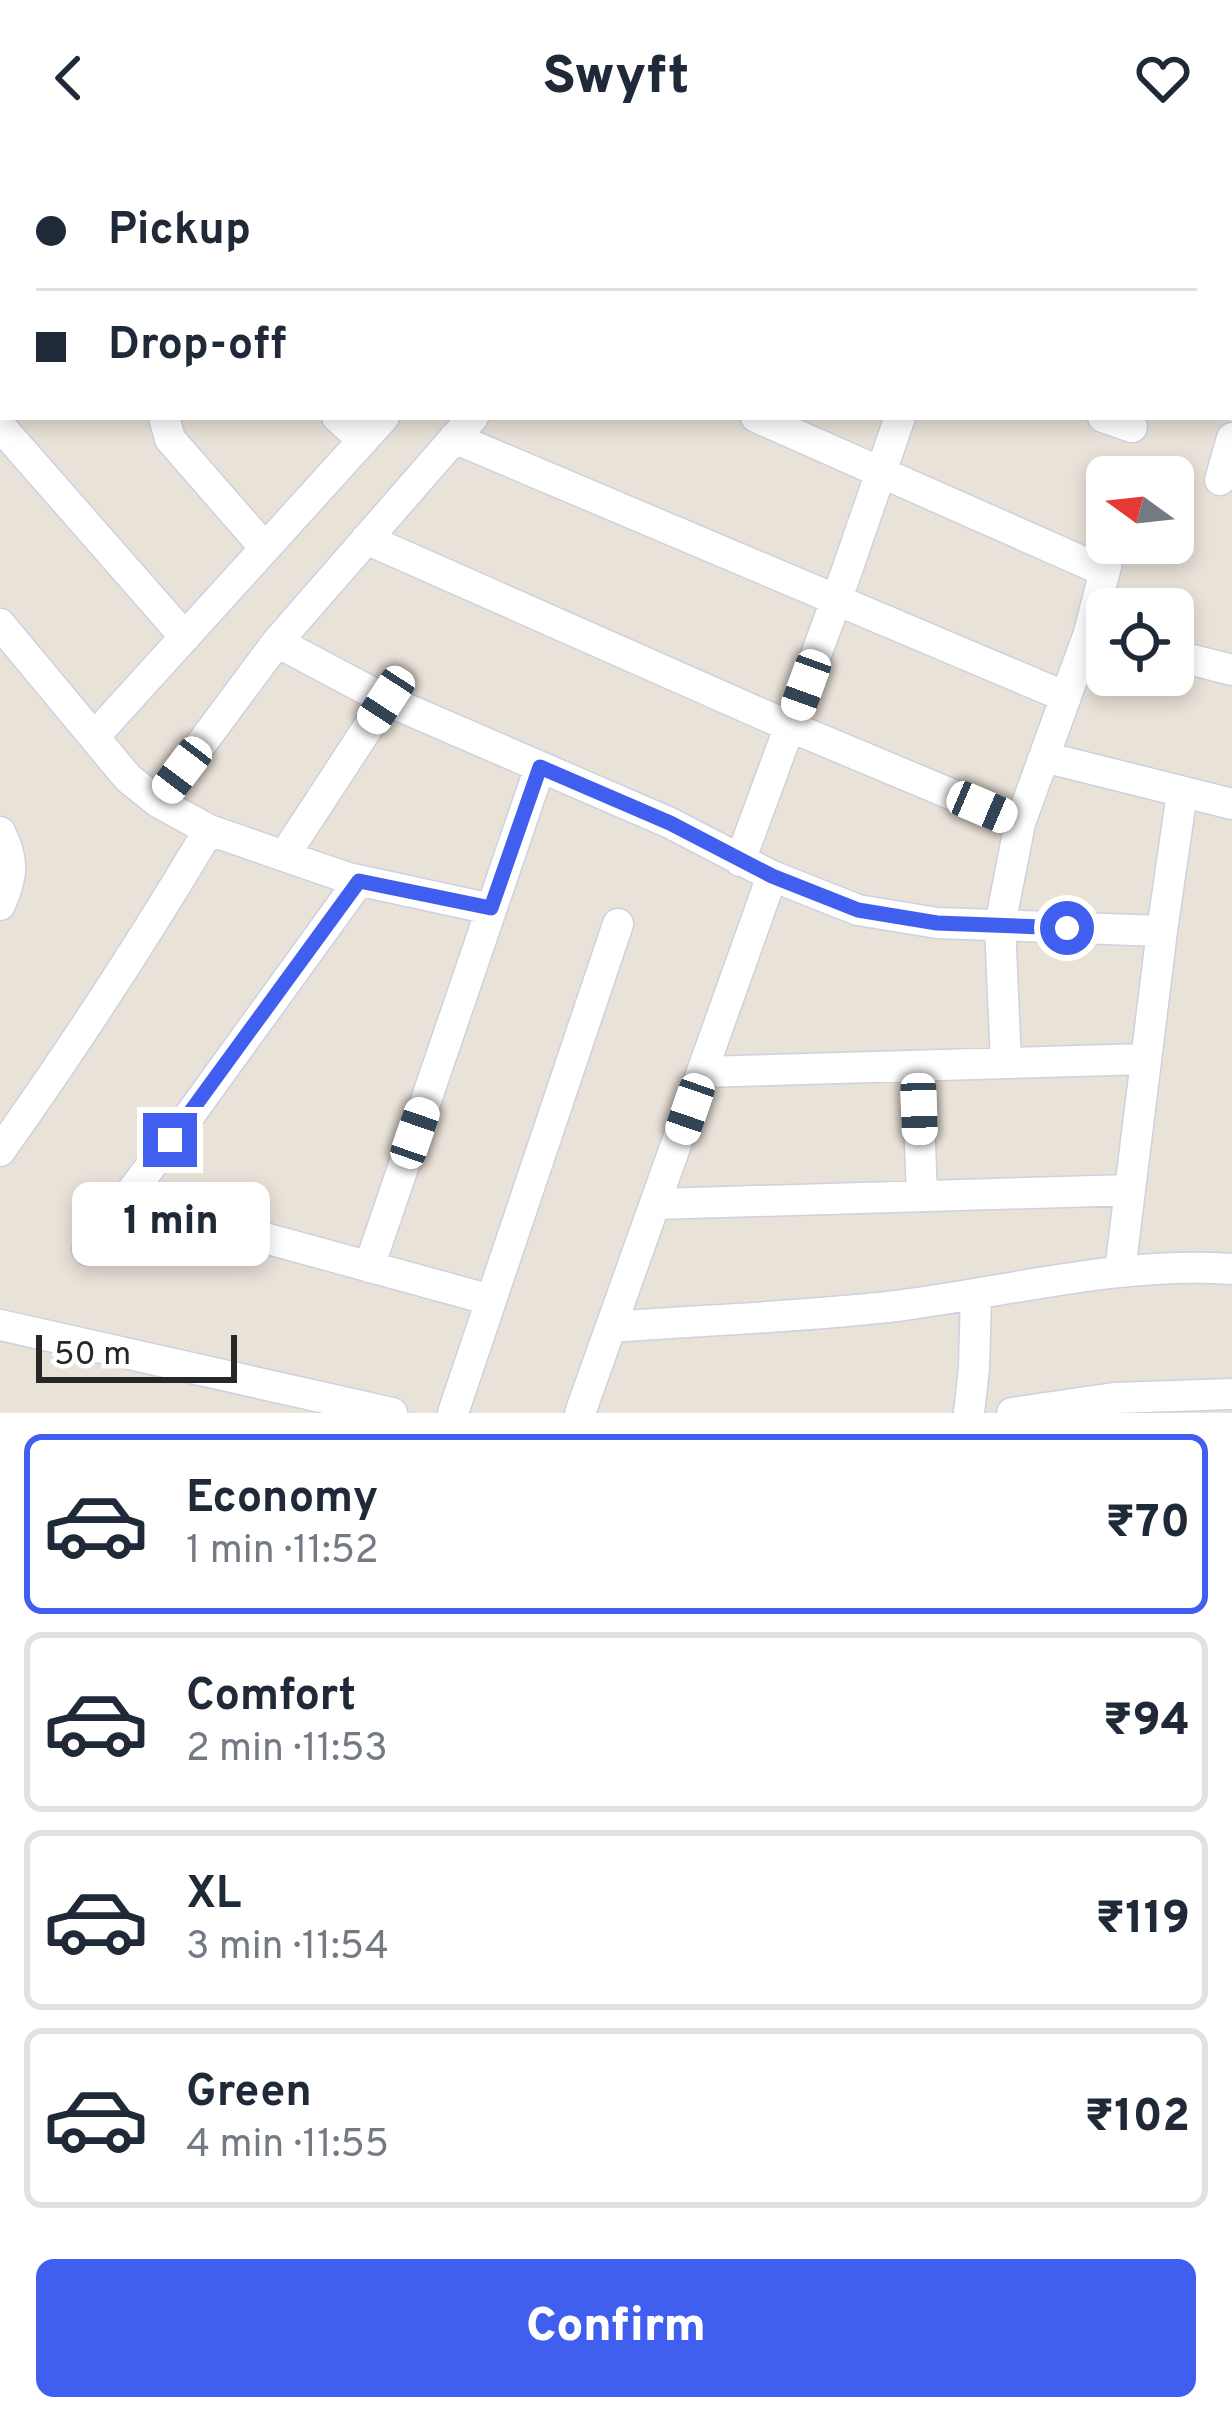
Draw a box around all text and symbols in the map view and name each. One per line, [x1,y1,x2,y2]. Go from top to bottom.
text: Swyft [543,44,689,113]
icon: back [36,45,102,111]
icon: heart [1130,45,1196,111]
text: Pickup [108,203,251,260]
text: Drop-off [108,318,287,375]
north arrow [1086,456,1194,564]
map controls [1086,456,1194,696]
button: locate [1086,588,1194,696]
car [777,645,835,725]
car [351,660,421,740]
car [146,730,218,810]
car [942,776,1022,838]
route start [1040,901,1094,955]
car [661,1069,719,1149]
car [900,1072,938,1146]
car [386,1093,444,1173]
route end [143,1113,197,1167]
callout: 1 min [71,1182,269,1266]
text: 1 min [123,1199,219,1248]
scale bar [36,1329,237,1382]
text: 50 m [54,1335,131,1377]
icon: car [42,1470,150,1578]
text: Economy [186,1471,378,1528]
text: ₹70 [1105,1496,1190,1553]
text: 1 min · 11:52 [186,1528,379,1577]
icon: car [42,1668,150,1776]
text: Comfort [186,1669,356,1726]
text: ₹94 [1103,1694,1190,1751]
text: 2 min · 11:53 [186,1726,388,1775]
icon: car [42,1866,150,1974]
text: XL [186,1867,241,1924]
text: ₹119 [1095,1892,1190,1949]
text: 3 min · 11:54 [186,1924,389,1973]
icon: car [42,2064,150,2172]
text: Green [186,2065,312,2122]
text: ₹102 [1084,2090,1190,2147]
text: 4 min · 11:55 [186,2122,389,2171]
button: Confirm [36,2259,1196,2397]

